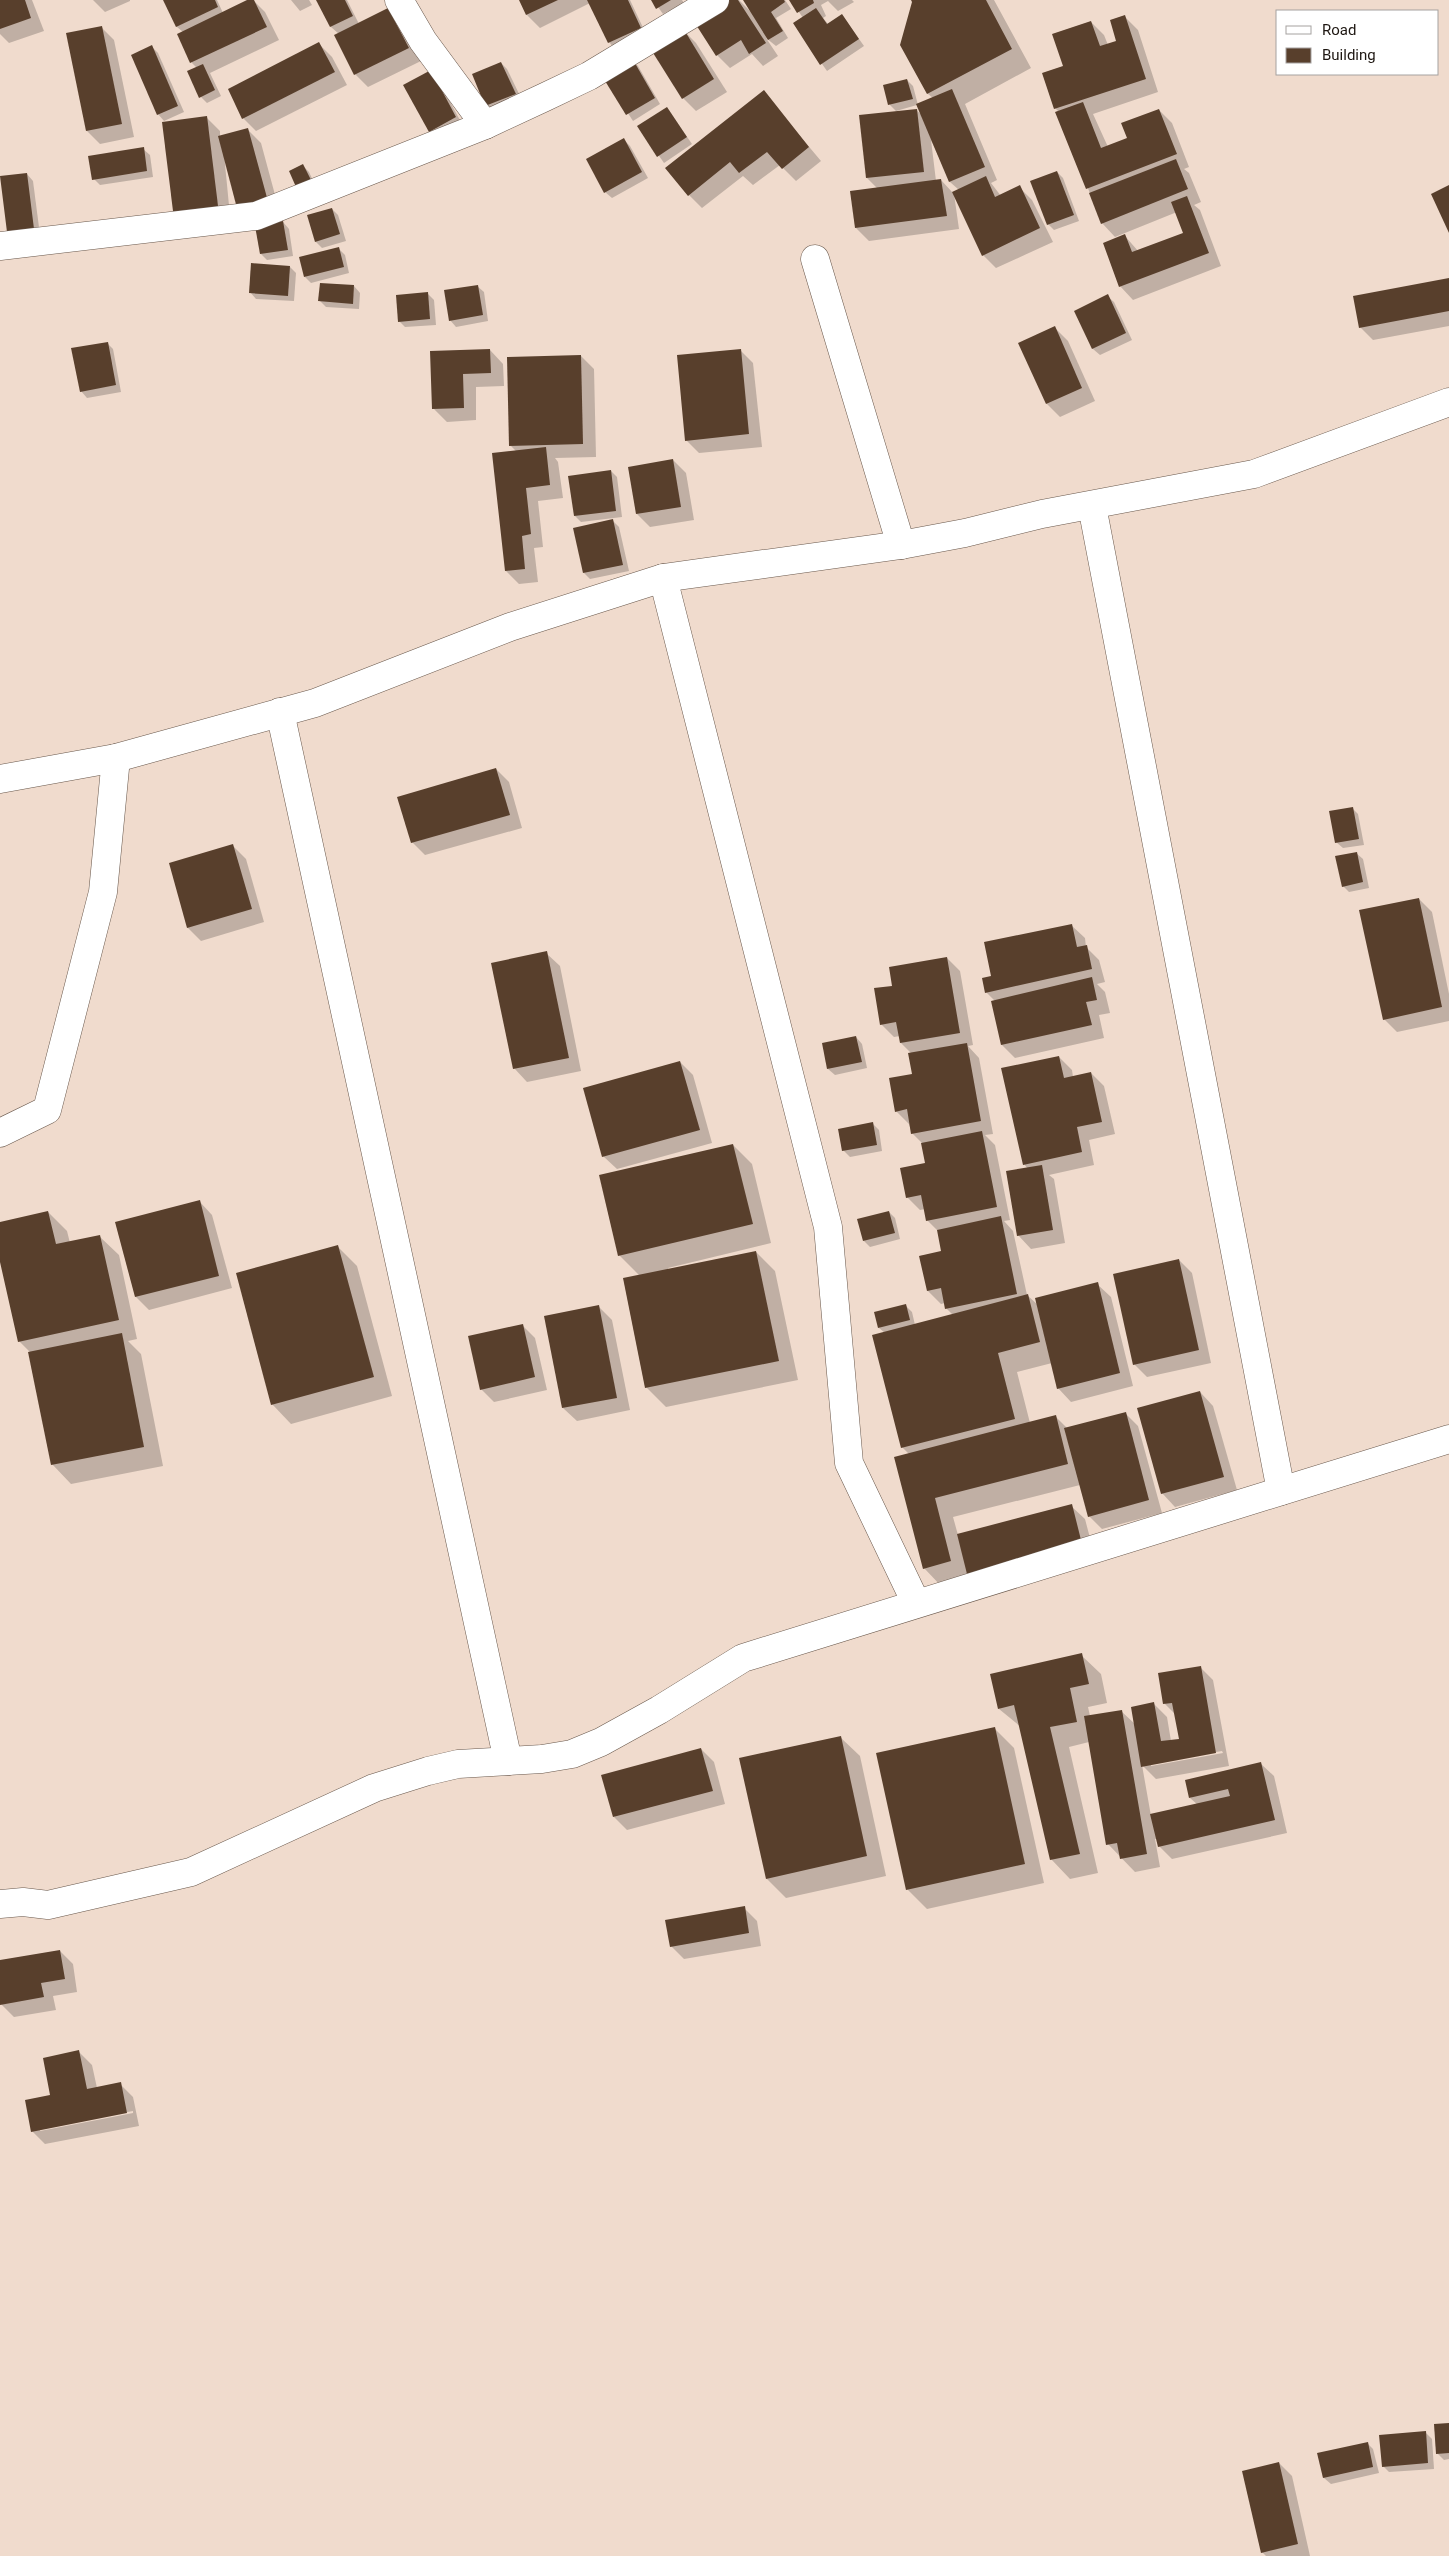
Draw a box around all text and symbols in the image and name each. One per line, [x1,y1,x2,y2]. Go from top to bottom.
legend [1276,10,1439,75]
text: Road [1322,21,1356,39]
text: Building [1322,46,1376,64]

